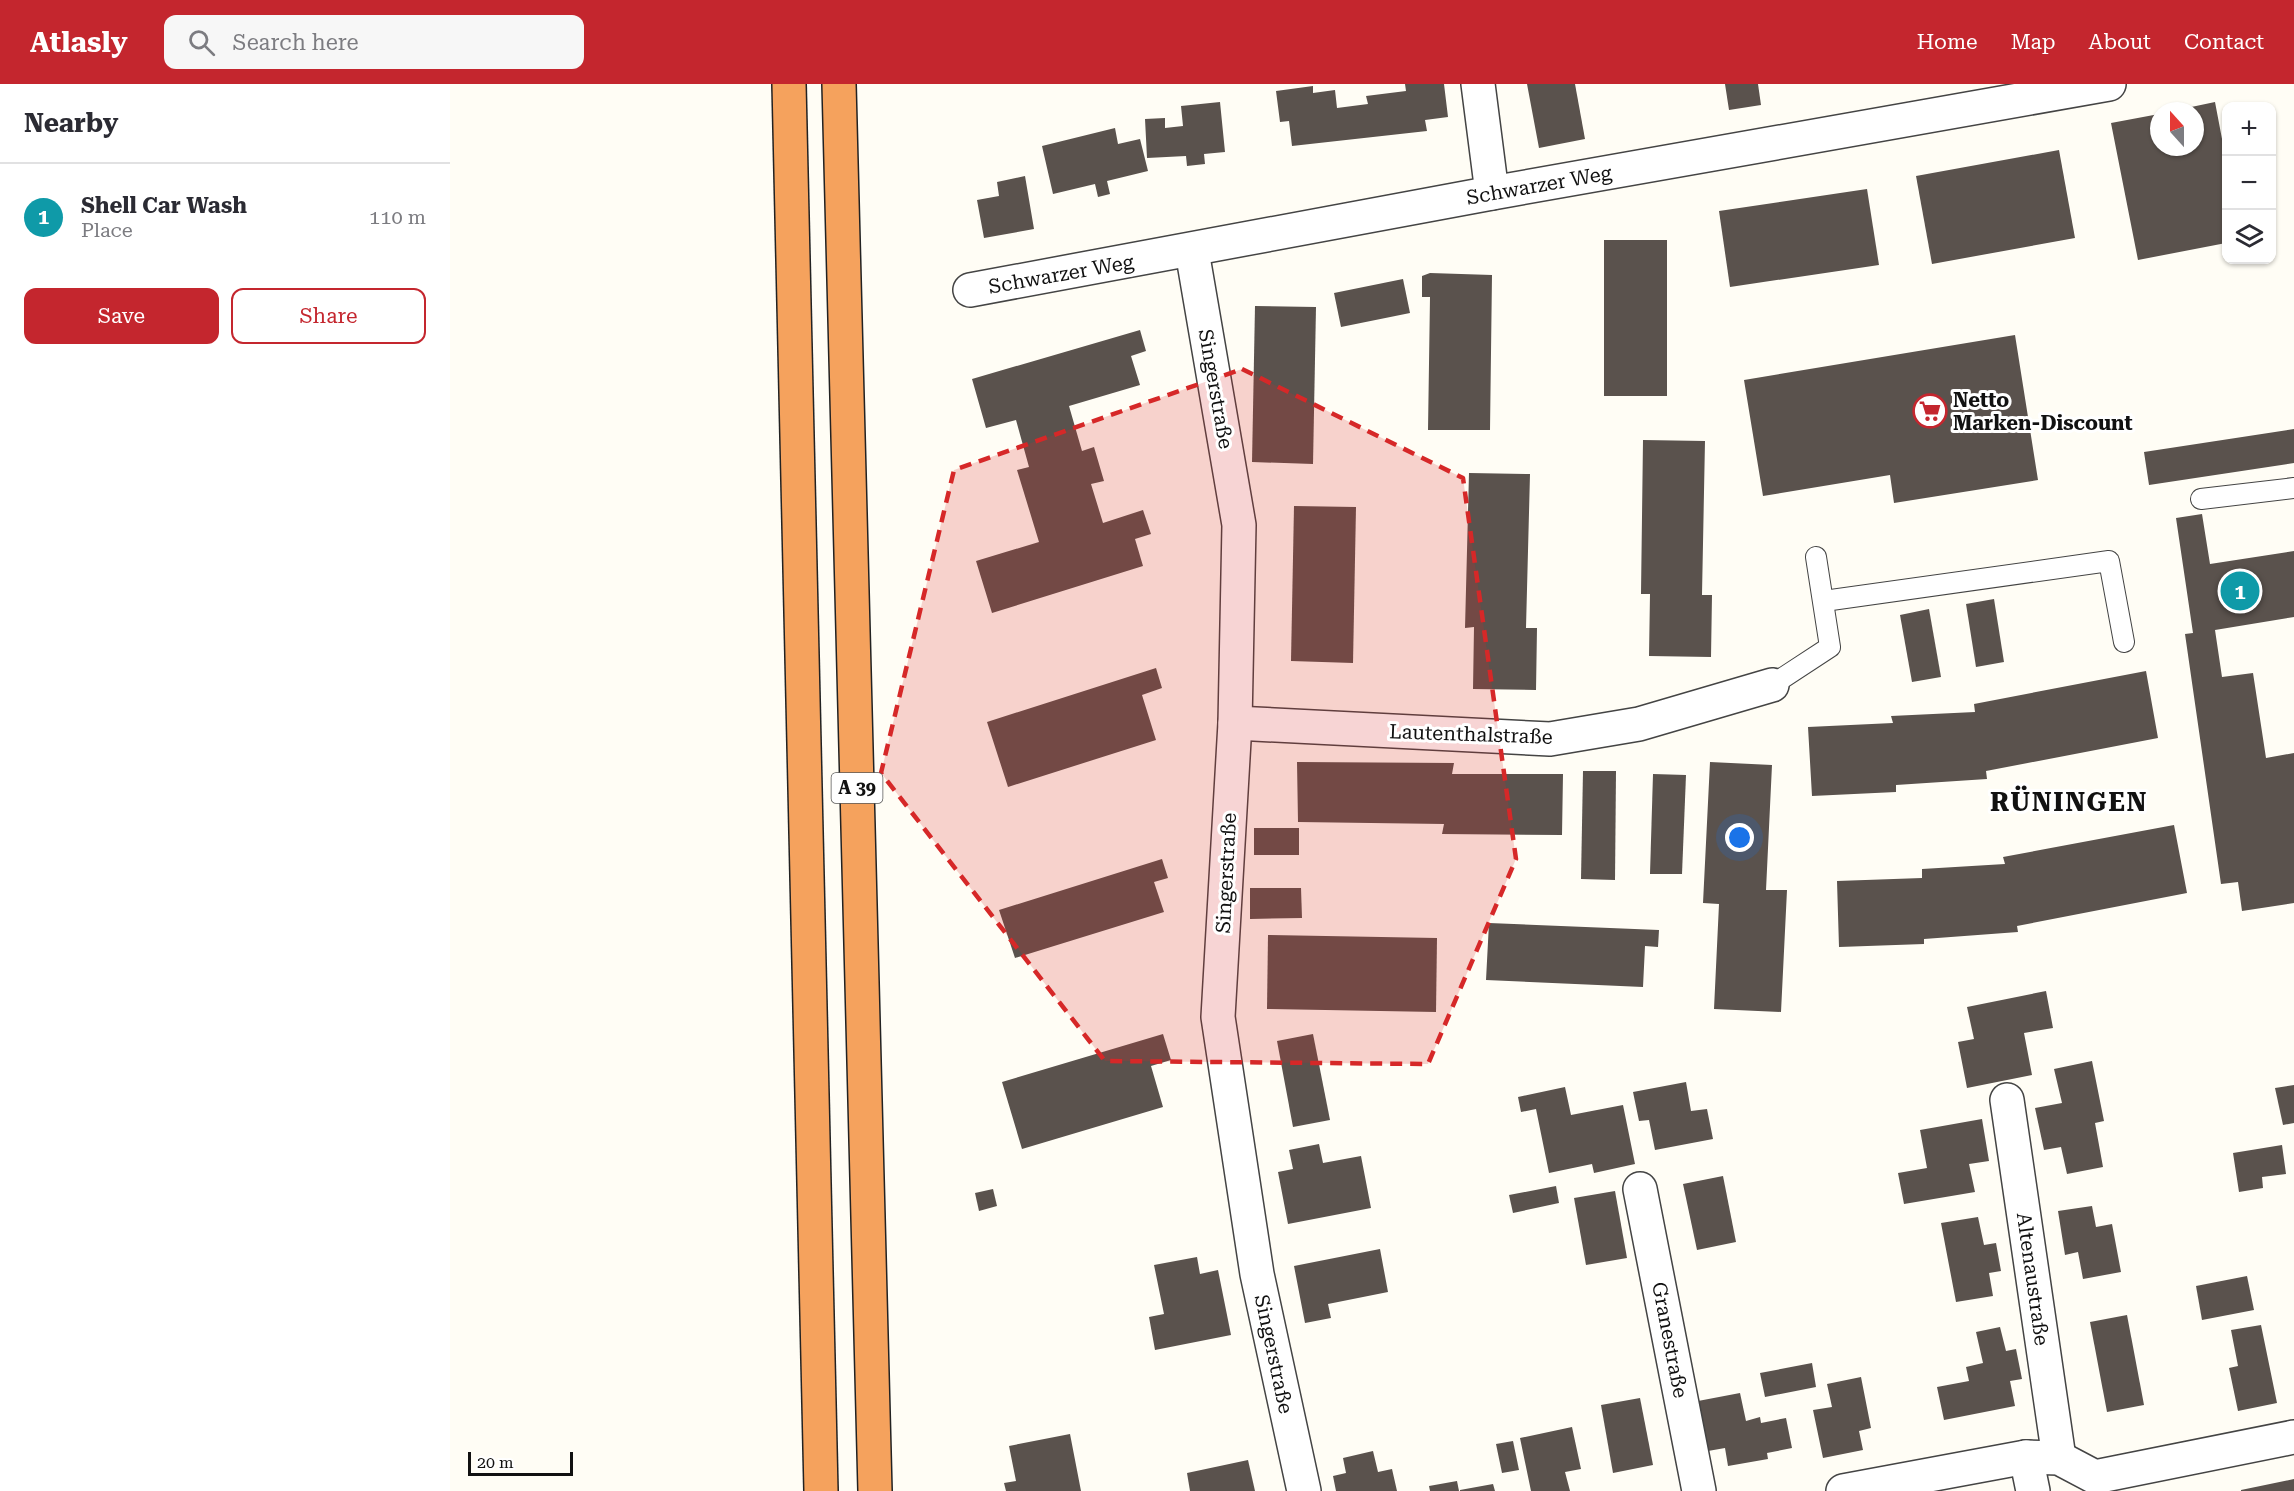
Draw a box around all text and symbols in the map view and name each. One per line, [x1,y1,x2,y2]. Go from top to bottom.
search box [164,15,584,69]
text: Atlasly [30,26,128,59]
icon: search [185,26,218,59]
text: Search here [233,30,359,55]
text: Home [1917,30,1978,54]
text: Map [2011,30,2056,54]
text: About [2089,30,2151,54]
text: Contact [2184,30,2264,54]
north arrow [2150,102,2204,156]
map controls [2222,102,2276,264]
button: + [2222,102,2276,156]
text: Nearby [24,108,118,138]
button: − [2222,156,2276,210]
street label: Schwarzer Weg [1464,160,1614,210]
text: Shell Car Wash [81,193,247,218]
text: 1 [38,205,49,229]
text: 110 m [369,205,426,229]
button: layers [2222,210,2276,264]
text: Place [81,218,133,242]
street label: Schwarzer Weg [986,249,1136,299]
button: Save [24,288,219,344]
button: Share [231,288,426,344]
street label: Singerstraße [1194,327,1238,451]
place label: Netto Marken-Discount [1953,388,2133,435]
supermarket icon: Netto Marken-Discount [1912,393,1948,429]
pin: 1 [2220,568,2260,614]
street label: Lautenthalstraße [1389,719,1553,749]
road number: A 39 [832,773,882,803]
district label: RÜNINGEN [1990,785,2148,817]
street label: Singerstraße [1211,812,1241,934]
your location [1725,823,1754,852]
street label: Altenaustraße [2012,1211,2054,1347]
street label: Granestraße [1647,1280,1693,1400]
street label: Singerstraße [1250,1292,1298,1416]
scale bar [468,1449,573,1476]
text: 20 m [477,1453,514,1472]

